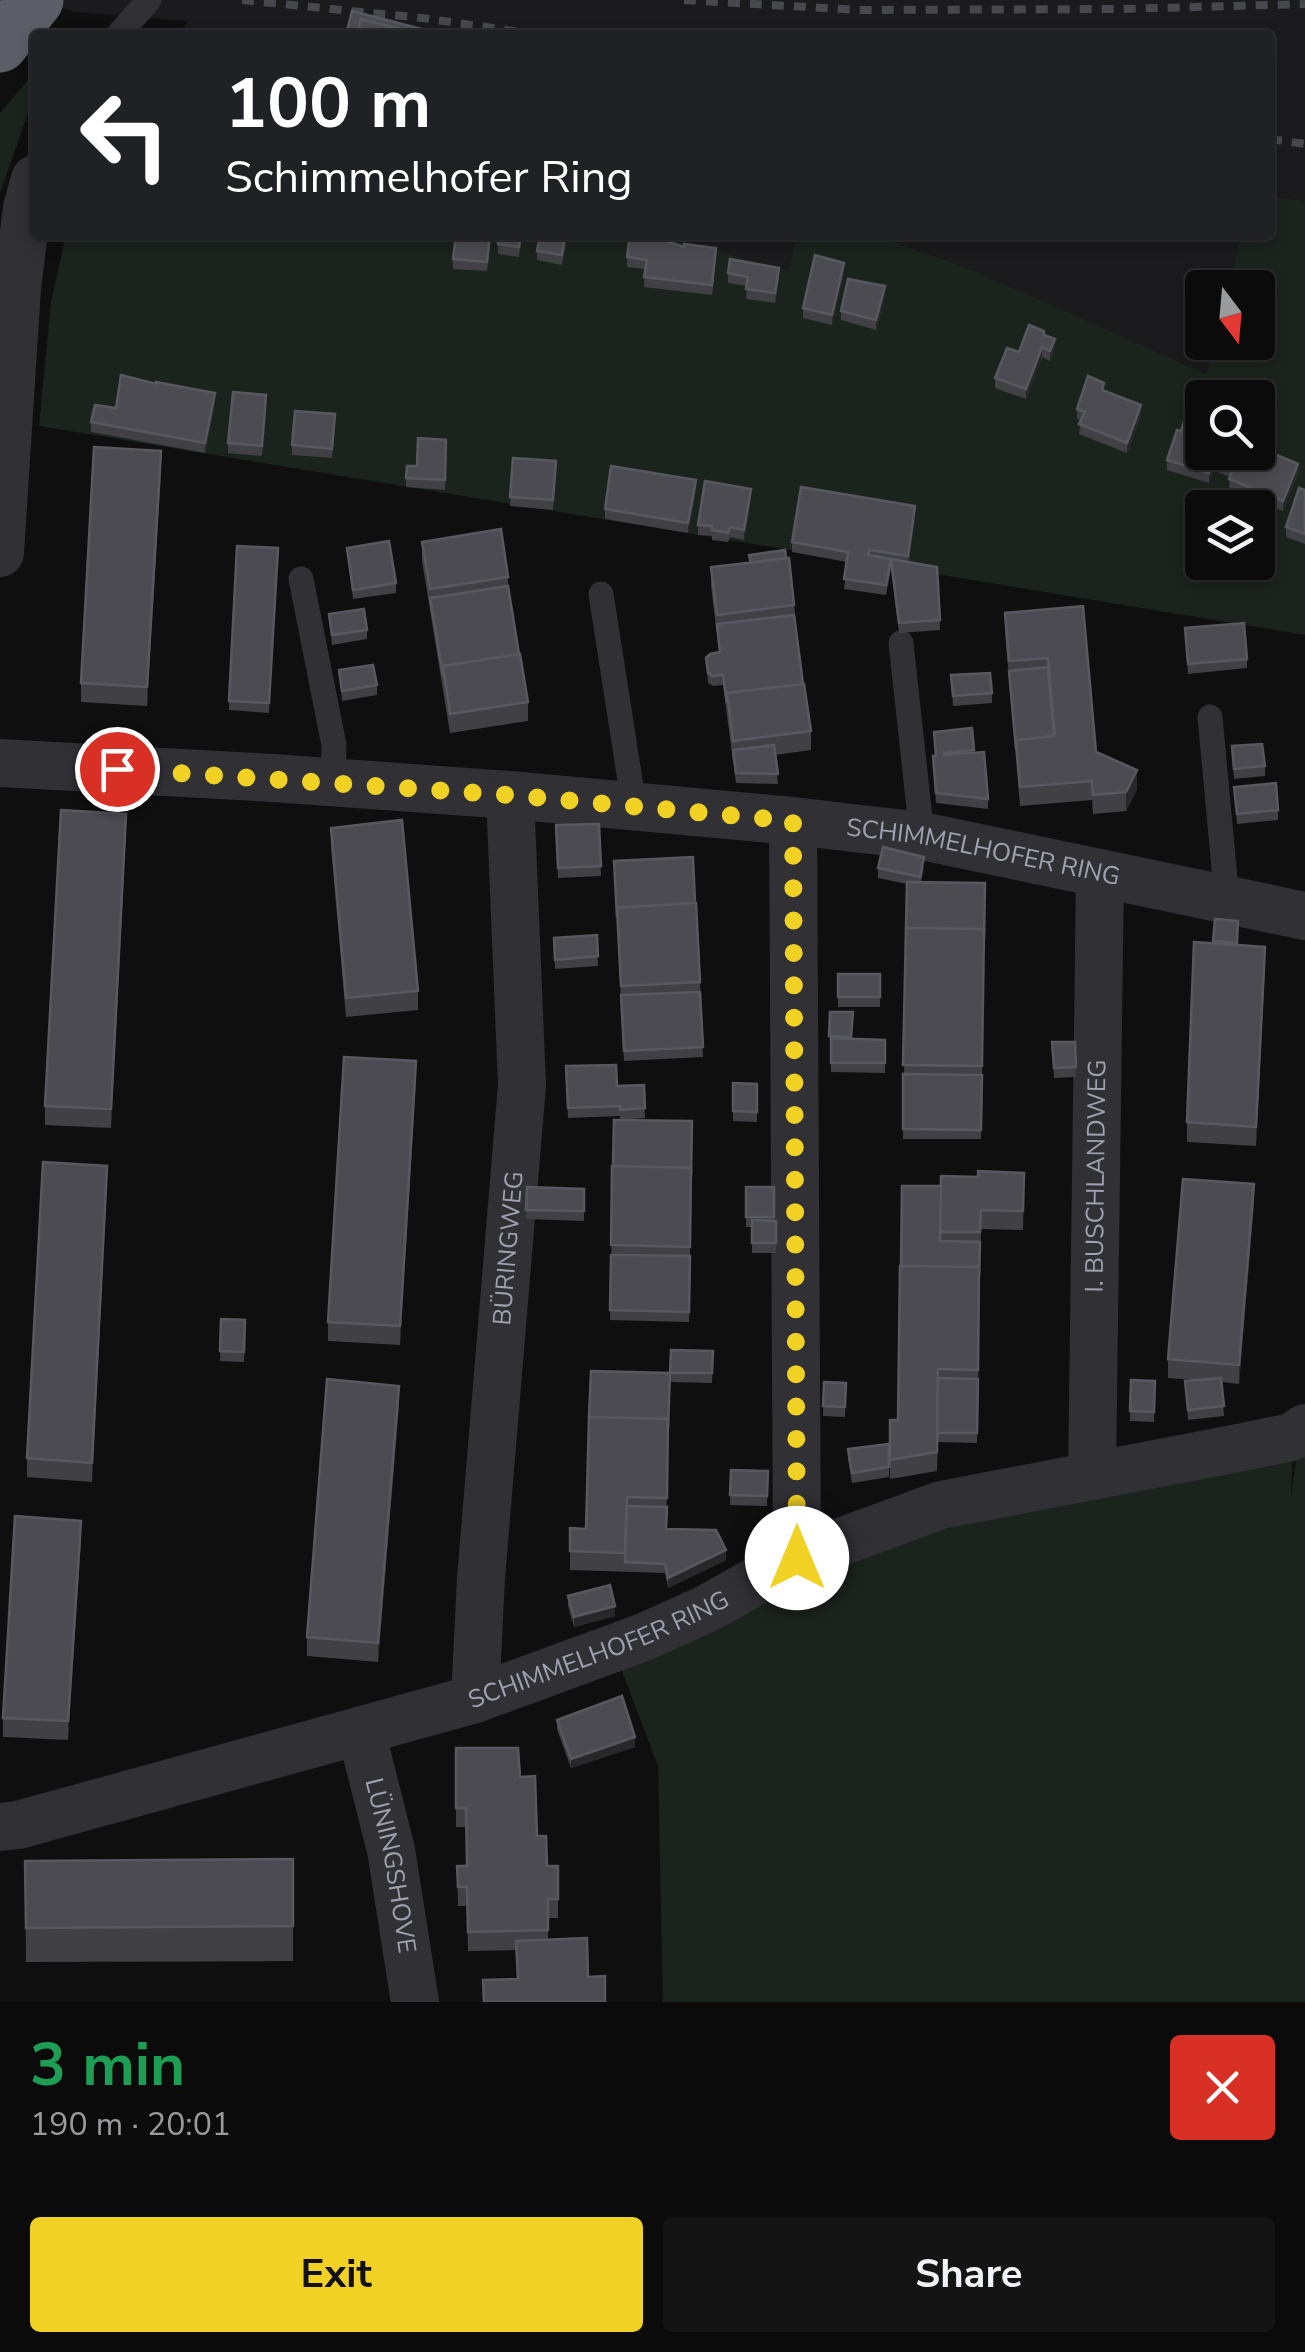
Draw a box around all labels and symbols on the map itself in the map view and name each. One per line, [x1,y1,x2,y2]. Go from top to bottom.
north arrow [1185,270,1275,360]
pin [75,727,160,812]
street label: SCHIMMELHOFER RING [844,810,1123,894]
street label: I. BUSCHLANDWEG [1077,1059,1115,1293]
street label: BÜRINGWEG [485,1170,532,1327]
position arrow [745,1506,849,1610]
street label: SCHIMMELHOFER RING [463,1583,735,1717]
street label: LÜNINGSHOVE [357,1774,424,1956]

